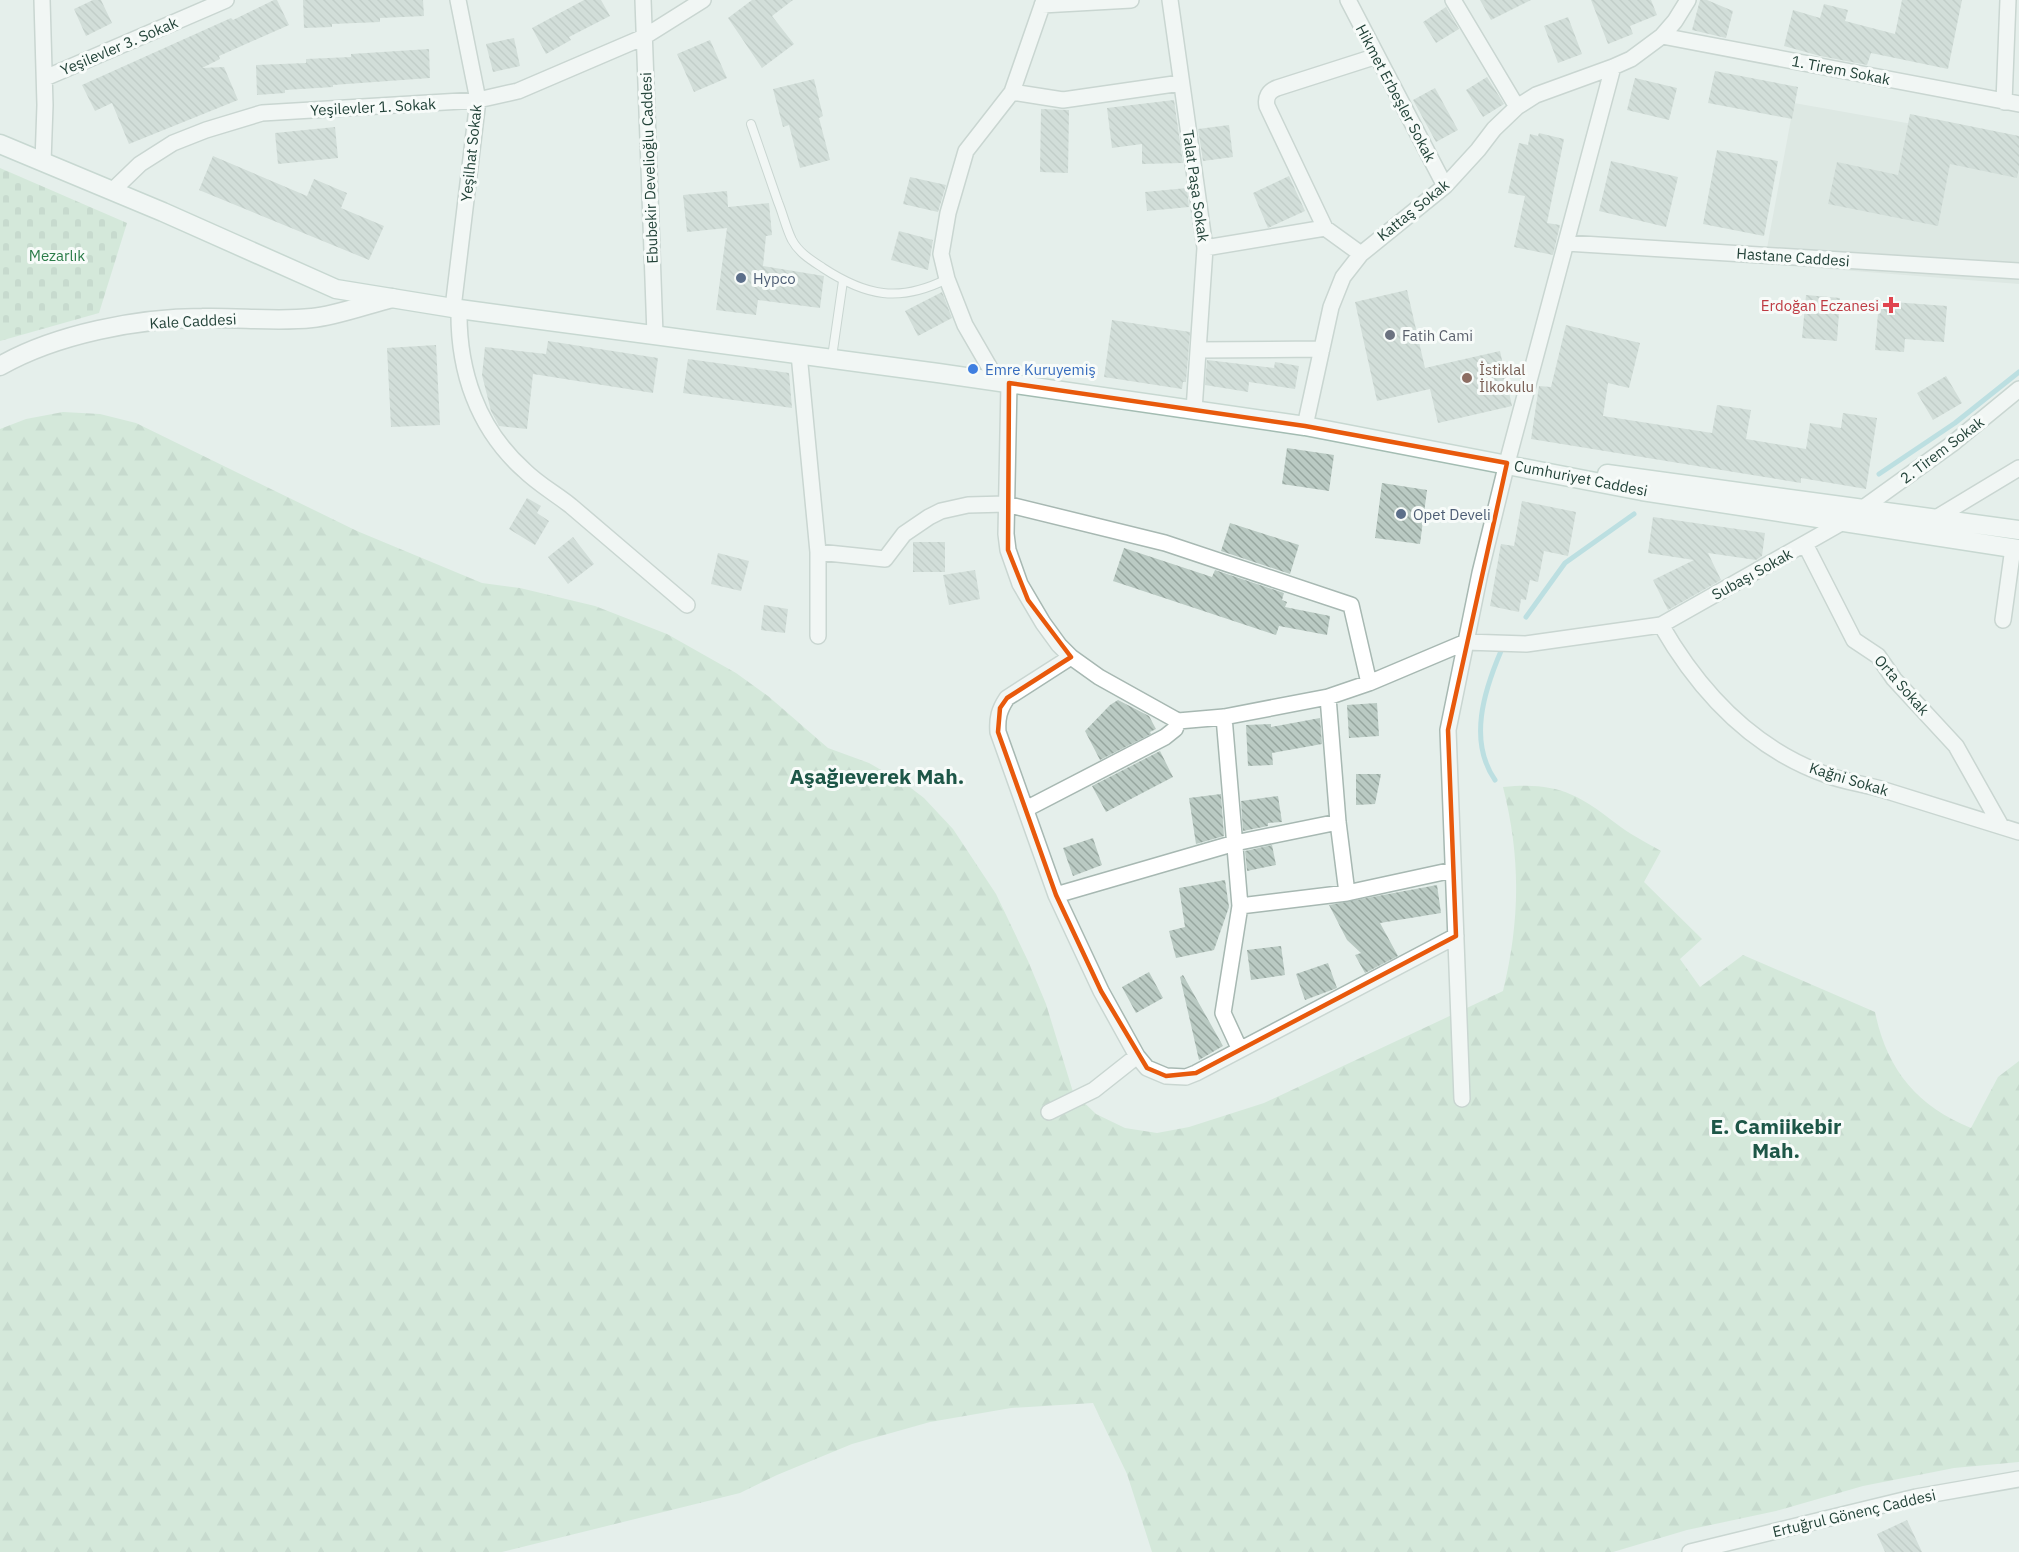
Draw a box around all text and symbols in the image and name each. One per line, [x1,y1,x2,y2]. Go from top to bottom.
street label: Yeşilevler 3. Sokak [57,13,181,79]
street label: Hikmet Erbeşler Sokak [1352,21,1440,165]
street label: 1. Tirem Sokak [1790,51,1892,89]
street label: Ebubekir Develioğlu Caddesi [636,72,662,264]
street label: Yeşilevler 1. Sokak [310,94,436,120]
street label: Yeşilhat Sokak [456,103,486,203]
street label: Talat Paşa Sokak [1179,129,1213,243]
street label: Kattaş Sokak [1373,175,1453,245]
street label: Hastane Caddesi [1736,244,1850,270]
park label: Mezarlık [29,246,85,265]
place label: Hypco [753,269,796,288]
marker: Hypco [734,271,748,285]
place label: Erdoğan Eczanesi [1761,296,1879,315]
marker: Erdoğan Eczanesi [1884,298,1898,312]
street label: Kale Caddesi [149,309,237,333]
place label: Fatih Cami [1402,326,1473,345]
marker: Fatih Cami [1383,328,1397,342]
place label: Emre Kuruyemiş [985,360,1096,379]
place label: İstiklal İlkokulu [1479,360,1534,396]
marker: Emre Kuruyemiş [966,362,980,376]
marker: İstiklal İlkokulu [1460,371,1474,385]
street label: 2. Tirem Sokak [1896,412,1988,488]
street label: Cumhuriyet Caddesi [1513,456,1649,500]
place label: Opet Develi [1413,505,1491,524]
marker: Opet Develi [1394,507,1408,521]
street label: Subaşı Sokak [1708,544,1796,604]
street label: Orta Sokak [1871,651,1933,719]
street label: Kağni Sokak [1807,758,1891,800]
district label: Aşağıeverek Mah. [790,762,964,790]
district label: E. Camiikebir Mah. [1710,1112,1842,1164]
street label: Ertuğrul Gönenç Caddesi [1771,1485,1937,1541]

